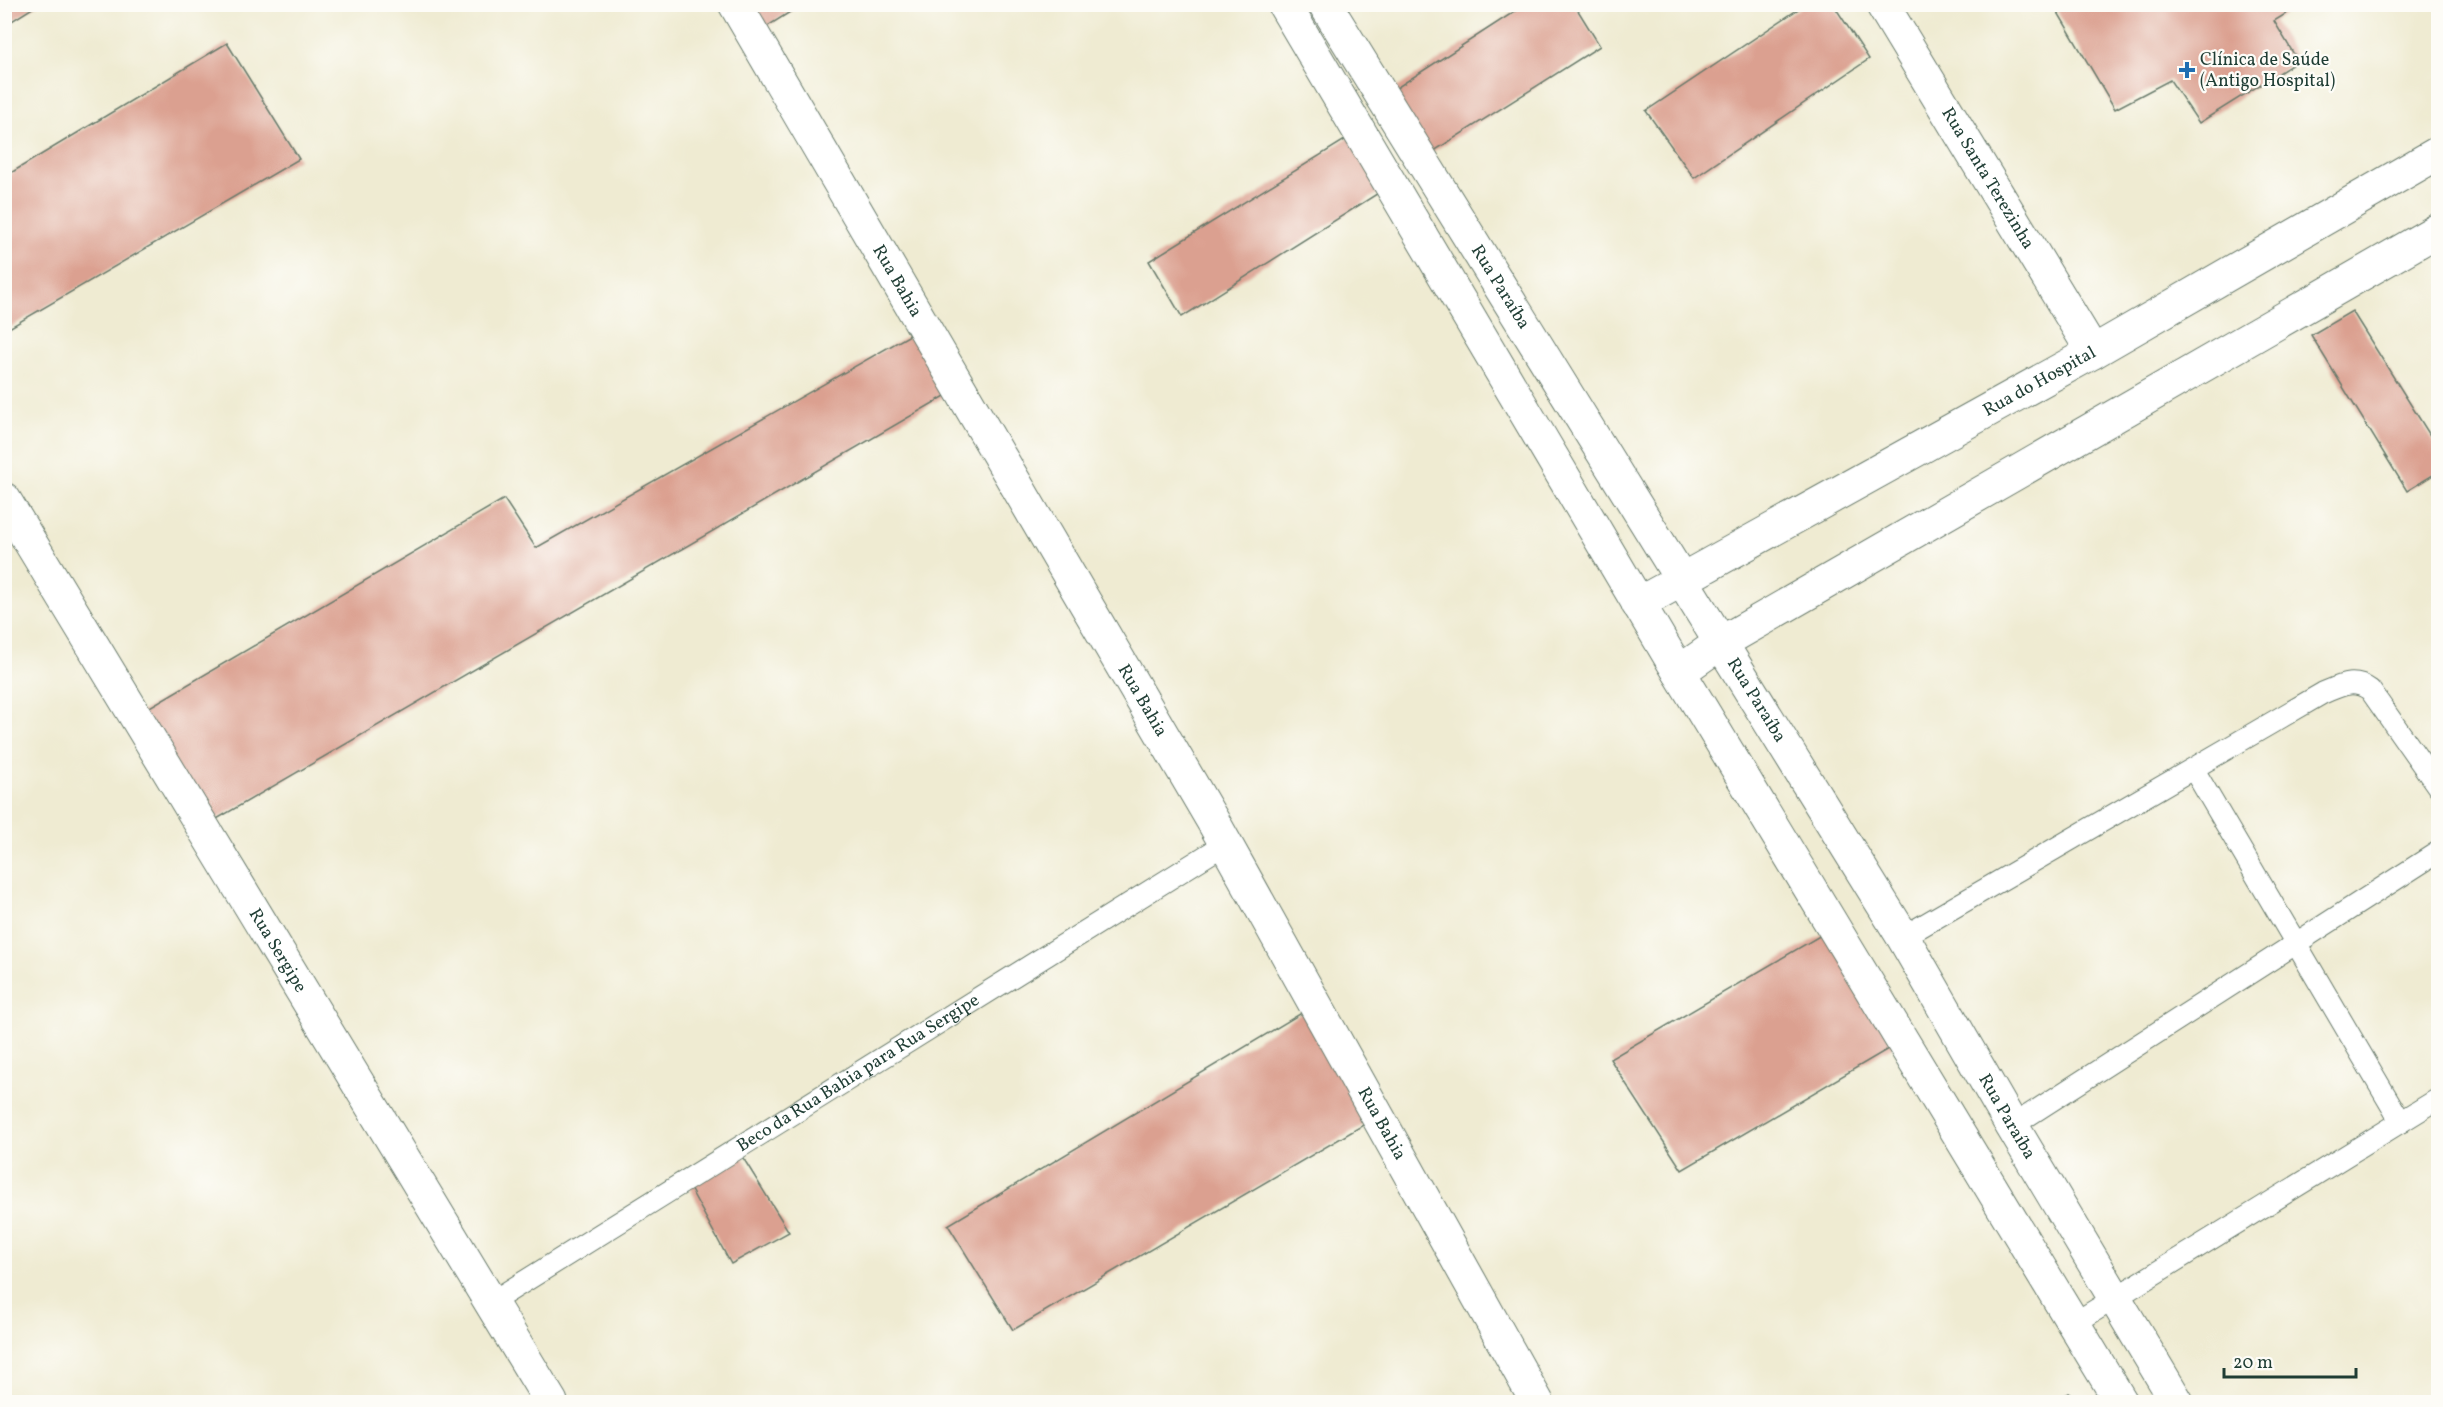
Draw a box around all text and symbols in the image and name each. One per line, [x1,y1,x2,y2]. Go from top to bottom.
place label: Clínica de Saúde (Antigo Hospital) [2200,48,2335,94]
marker: Clínica de Saúde (Antigo Hospital) [2178,61,2196,79]
street label: Rua Santa Terezinha [1935,103,2040,254]
street label: Rua Bahia [866,240,928,322]
street label: Rua Paraíba [1465,240,1536,334]
street label: Rua do Hospital [1978,340,2101,423]
street label: Rua Paraíba [1721,653,1792,747]
street label: Rua Bahia [1111,660,1174,742]
street label: Rua Sergipe [242,904,313,998]
street label: Beco da Rua Bahia para Rua Sergipe [732,988,984,1158]
street label: Rua Paraíba [1972,1069,2042,1164]
street label: Rua Bahia [1351,1082,1412,1165]
scale bar [2224,1341,2356,1379]
text: 20 m [2233,1351,2273,1376]

